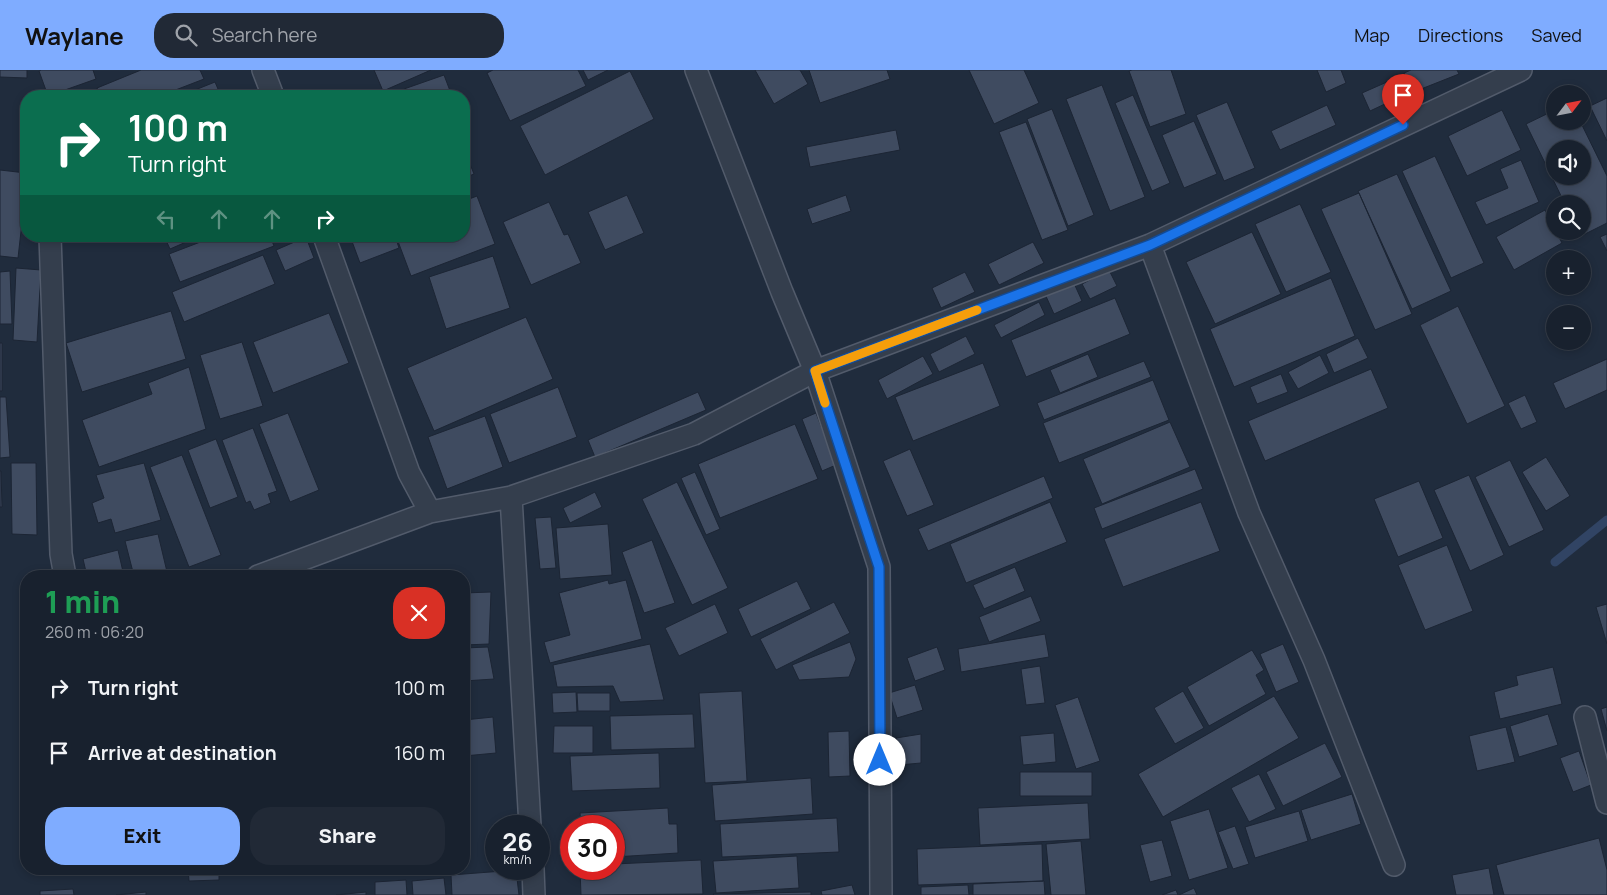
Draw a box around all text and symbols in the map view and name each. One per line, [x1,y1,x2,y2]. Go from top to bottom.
search box [154,13,504,58]
text: Waylane [25,19,124,52]
icon: search [172,21,200,49]
text: Search here [212,22,317,48]
text: Map [1354,23,1390,47]
text: Directions [1418,23,1503,47]
text: Saved [1531,23,1582,47]
pin [1382,74,1424,125]
icon: arrive [1389,81,1417,109]
north arrow [1546,85,1591,130]
map controls [1546,85,1591,350]
text: 100 m [128,104,228,152]
icon: right [45,110,110,175]
button: sound [1546,140,1591,185]
text: Turn right [128,149,226,179]
button: search [1546,195,1591,240]
icon: left [152,205,180,233]
icon: ahead [205,205,233,233]
icon: ahead [258,205,286,233]
icon: right [311,205,339,233]
button: + [1546,250,1591,295]
button: − [1546,305,1591,350]
text: 1 min [45,581,120,622]
button: close [393,587,445,639]
text: 260 m · 06:20 [45,621,144,643]
icon: right [45,674,73,702]
text: Turn right [88,675,178,701]
text: 100 m [394,675,445,701]
position arrow [853,733,905,785]
icon: arrive [45,739,73,767]
text: Arrive at destination [88,740,277,766]
text: 160 m [394,740,445,766]
button: Exit [45,807,240,865]
button: Share [250,807,445,865]
speed limit sign: 30 [560,815,625,880]
text: 26 [502,824,533,859]
text: km/h [504,851,531,868]

